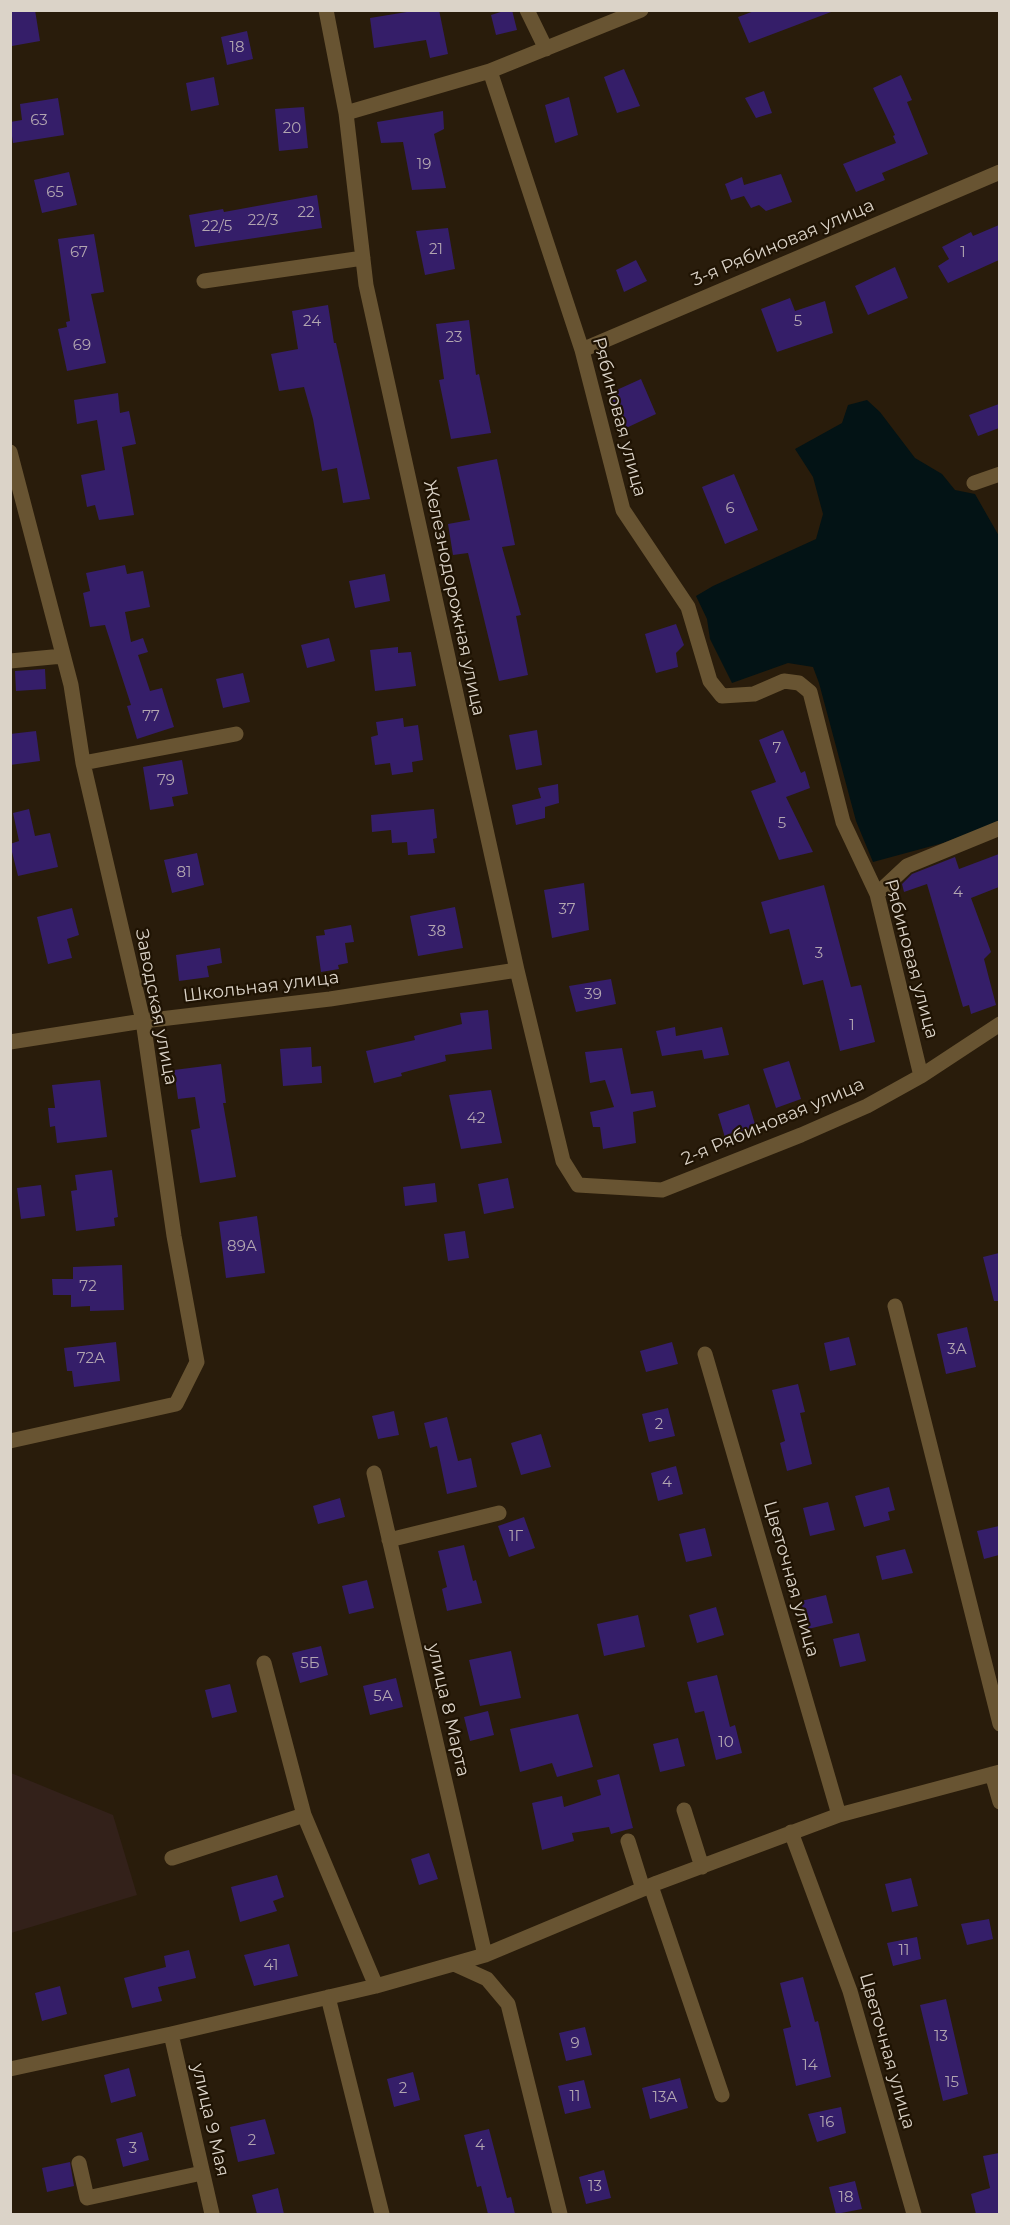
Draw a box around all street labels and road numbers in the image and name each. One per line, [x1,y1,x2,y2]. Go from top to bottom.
street label: 3-я Рябиновая улица [688,195,878,291]
street label: Рябиновая улица [587,335,651,499]
street label: Железнодорожная улица [418,478,490,718]
street label: Рябиновая улица [879,877,943,1041]
street label: Заводская улица [130,927,182,1087]
street label: Школьная улица [182,967,340,1007]
street label: 2-я Рябиновая улица [678,1074,868,1170]
street label: Цветочная улица [758,1498,824,1660]
street label: улица 8 Марта [422,1641,474,1779]
street label: Цветочная улица [854,1970,920,2132]
street label: улица 9 Мая [187,2061,233,2179]

